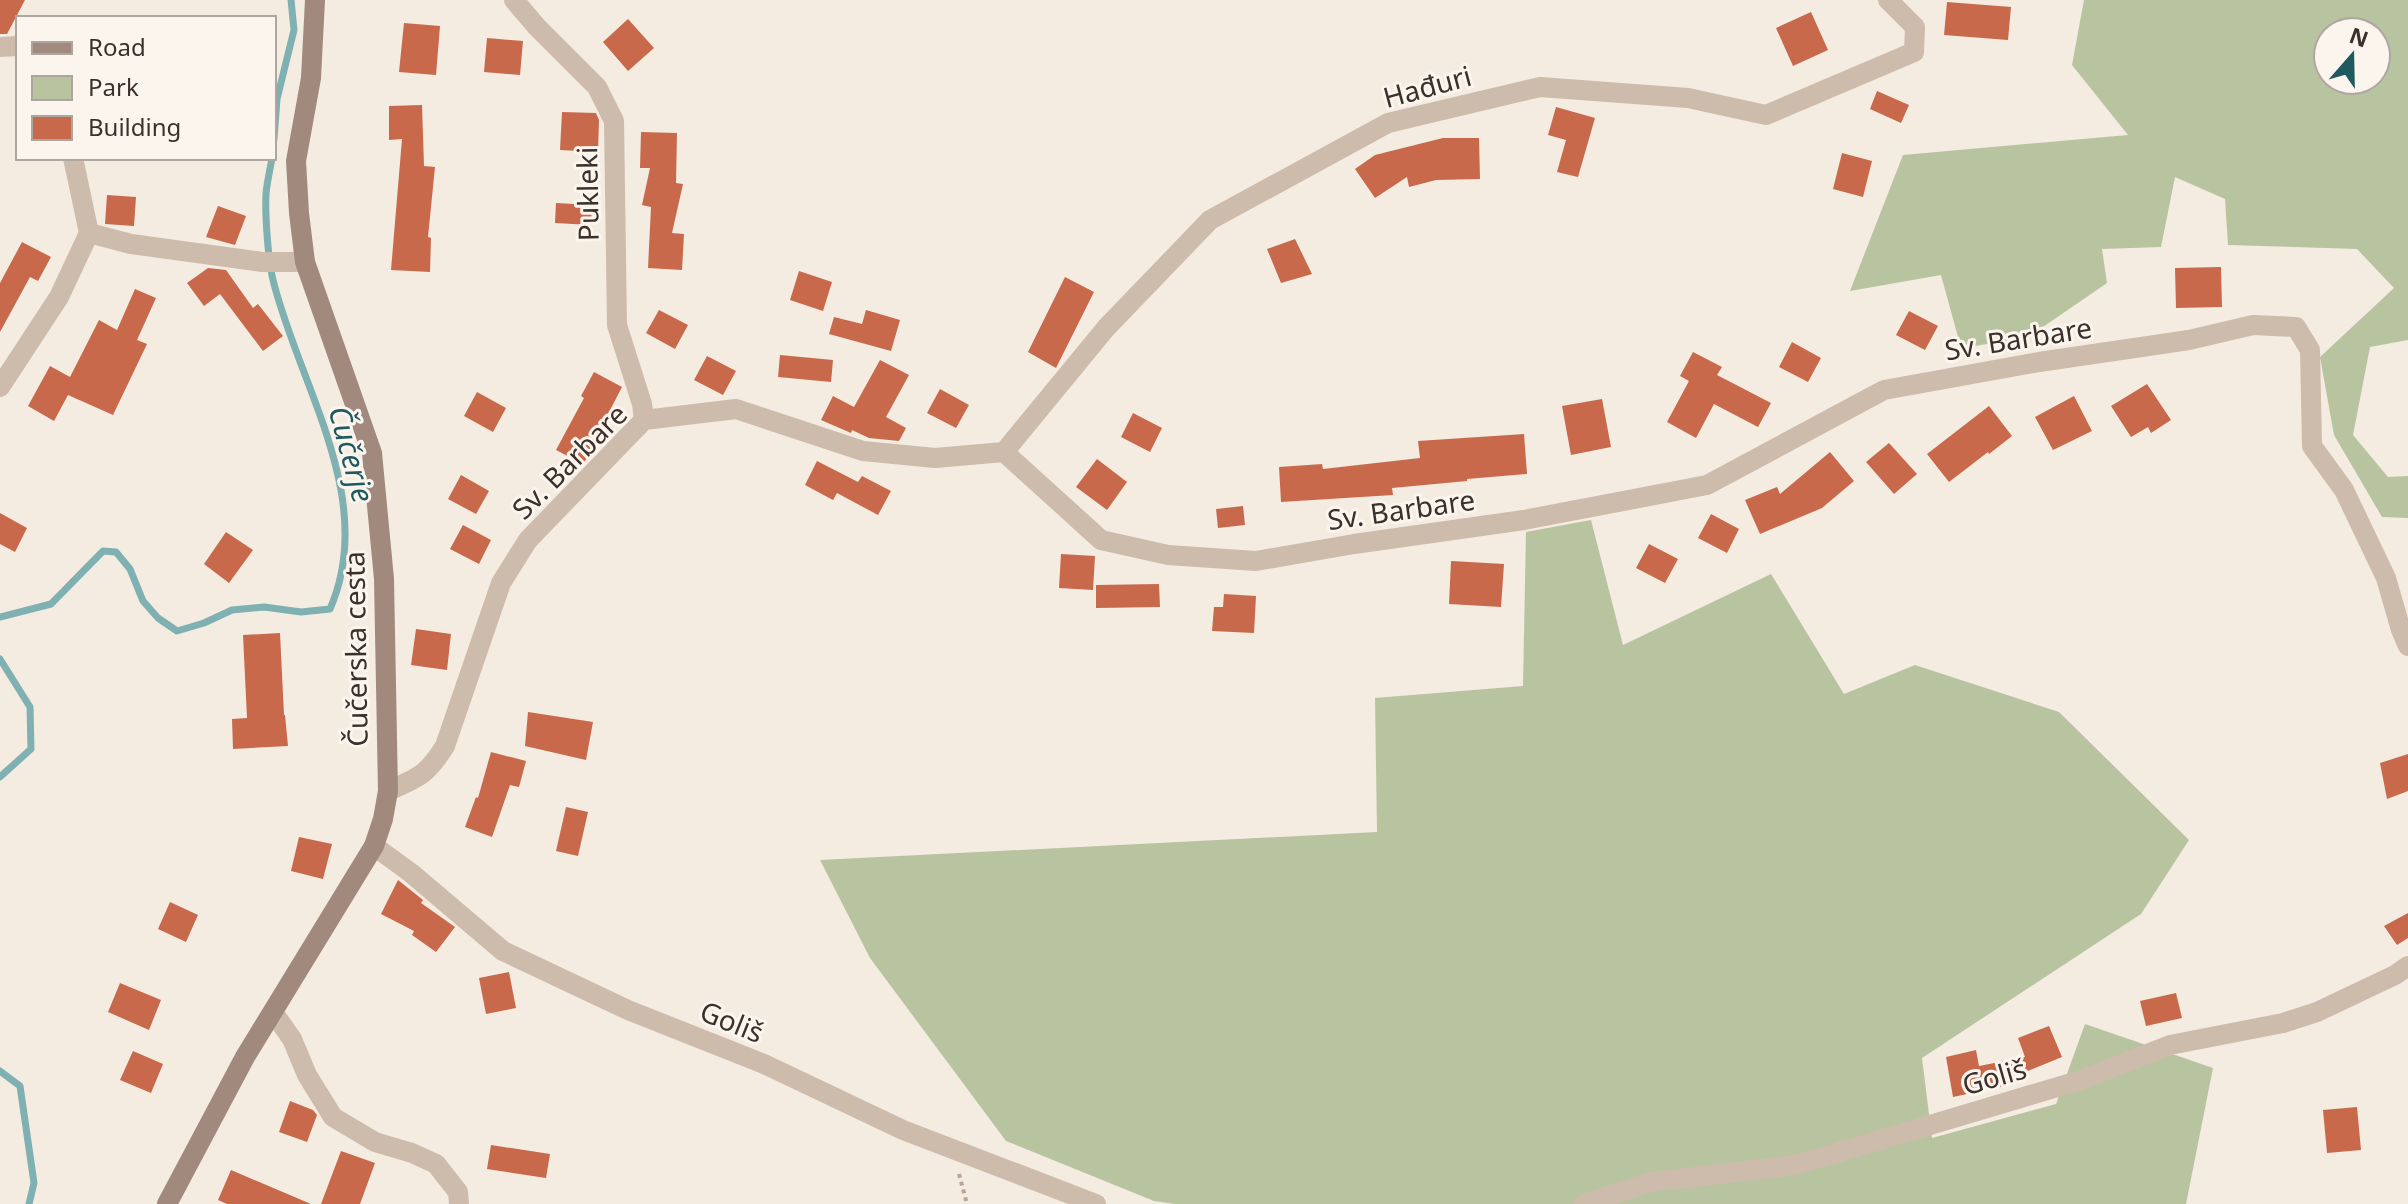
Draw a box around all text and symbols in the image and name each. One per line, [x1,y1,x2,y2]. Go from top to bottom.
legend [16,16,276,160]
north arrow [2312,16,2392,96]
text: N [2346,19,2373,53]
text: Road [88,30,146,63]
street label: Hađuri [1379,56,1475,116]
text: Park [88,70,139,103]
text: Building [88,110,181,143]
street label: Pukleki [567,146,607,242]
street label: Sv. Barbare [1942,308,2094,368]
street label: Sv. Barbare [503,395,635,527]
water label: Čučerje [319,401,385,507]
street label: Sv. Barbare [1325,480,1477,538]
street label: Čučerska cesta [334,551,376,747]
street label: Goliš [695,991,769,1051]
street label: Goliš [1957,1049,2031,1103]

